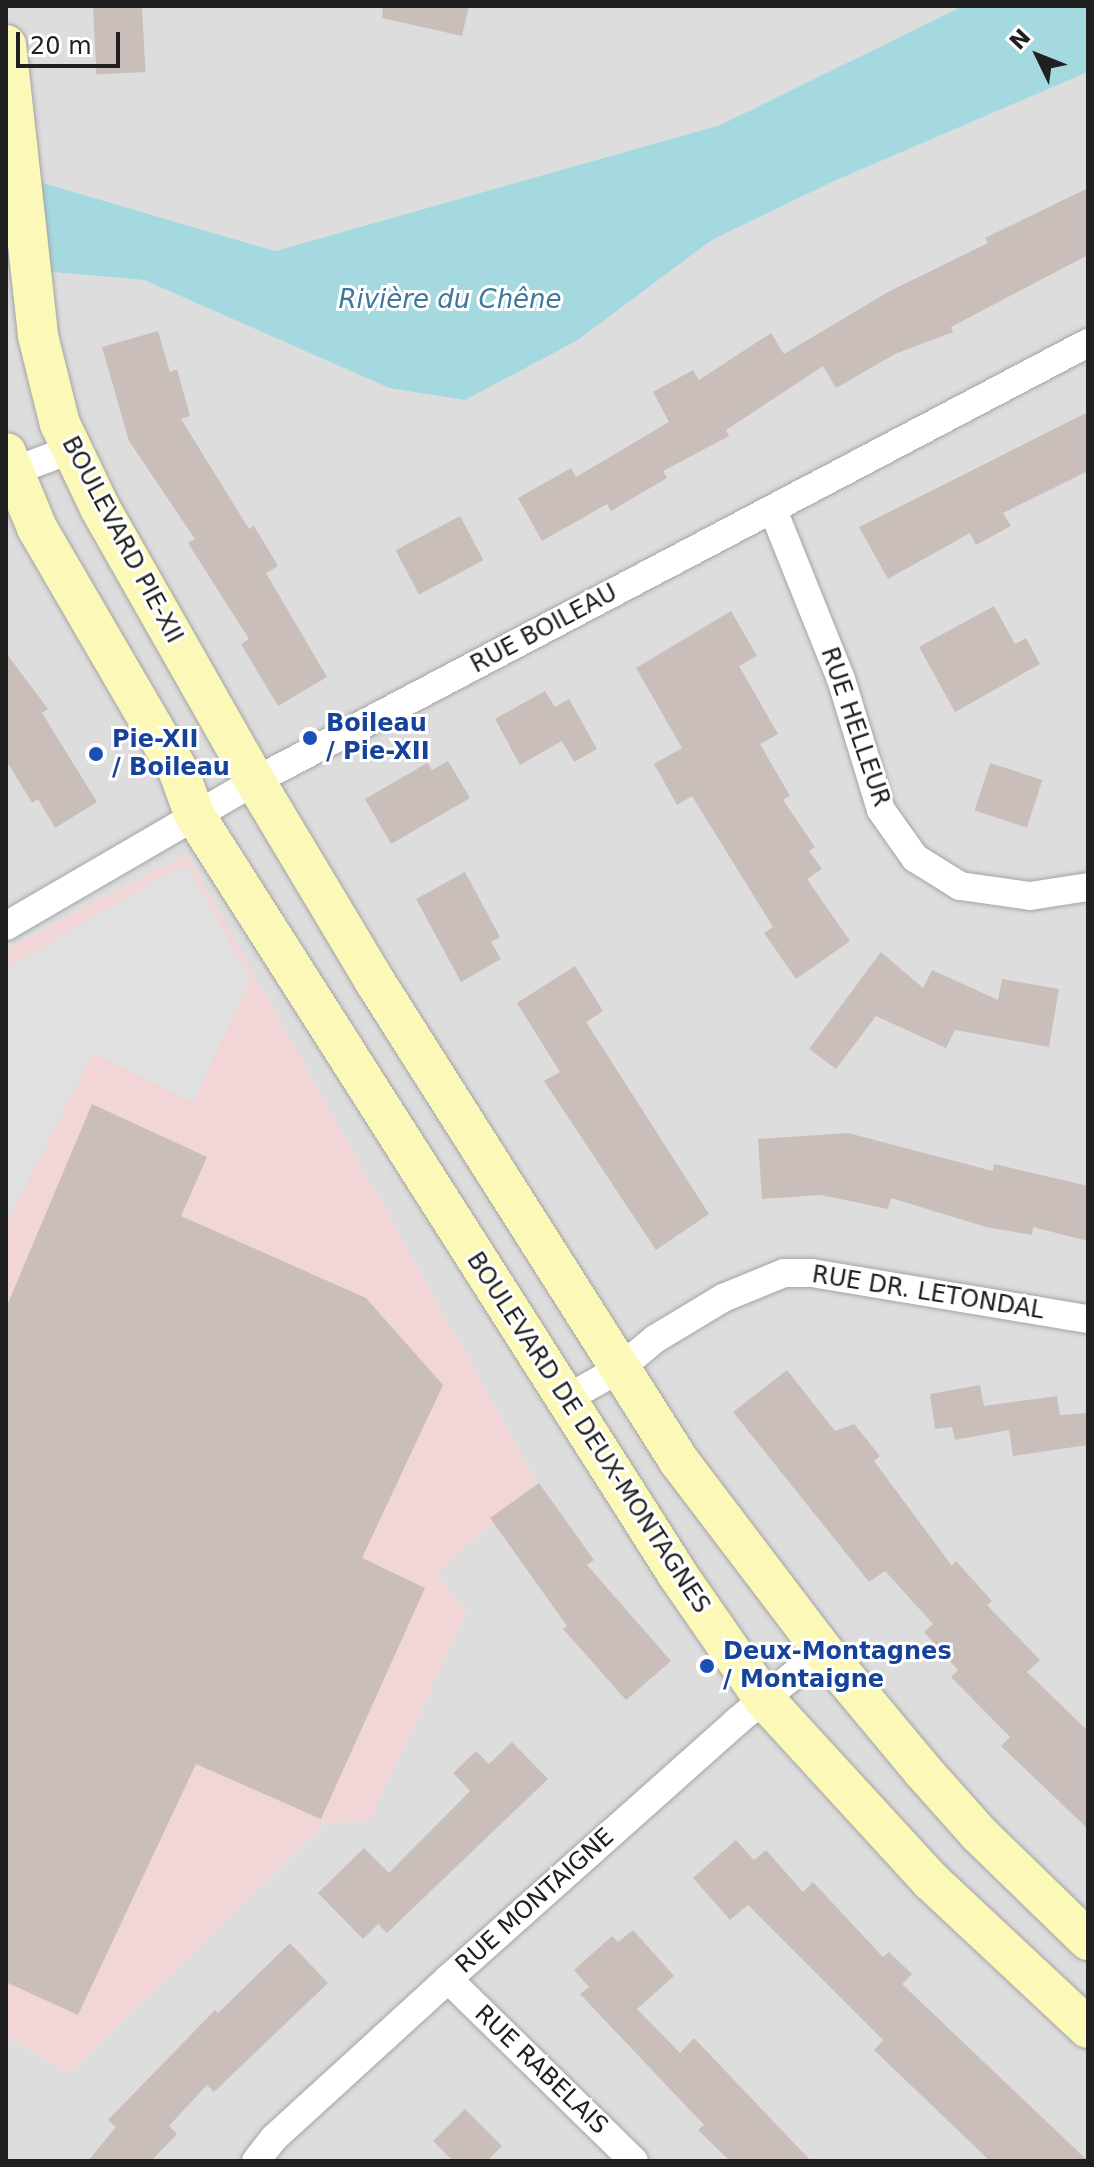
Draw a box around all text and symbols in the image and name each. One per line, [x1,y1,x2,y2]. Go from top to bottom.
scale bar [20,16,124,66]
north arrow [998,16,1078,96]
text: N [1005,24,1036,55]
text: 20 m [30,32,92,60]
water label: Rivière du Chêne [338,284,562,316]
street label: BOULEVARD PIE-XII [55,432,189,648]
street label: RUE BOILEAU [466,578,622,680]
street label: RUE HELLEUR [814,644,896,810]
place label: Boileau / Pie-XII [326,710,430,766]
place label: Pie-XII / Boileau [112,726,230,782]
marker: Boileau / Pie-XII [301,729,319,747]
marker: Pie-XII / Boileau [87,745,105,763]
street label: BOULEVARD DE DEUX-MONTAGNES [460,1247,716,1619]
street label: RUE DR. LETONDAL [810,1260,1046,1326]
place label: Deux-Montagnes / Montaigne [723,1638,952,1694]
marker: Deux-Montagnes / Montaigne [698,1657,716,1675]
street label: RUE MONTAIGNE [450,1823,620,1979]
street label: RUE RABELAIS [469,1999,613,2141]

